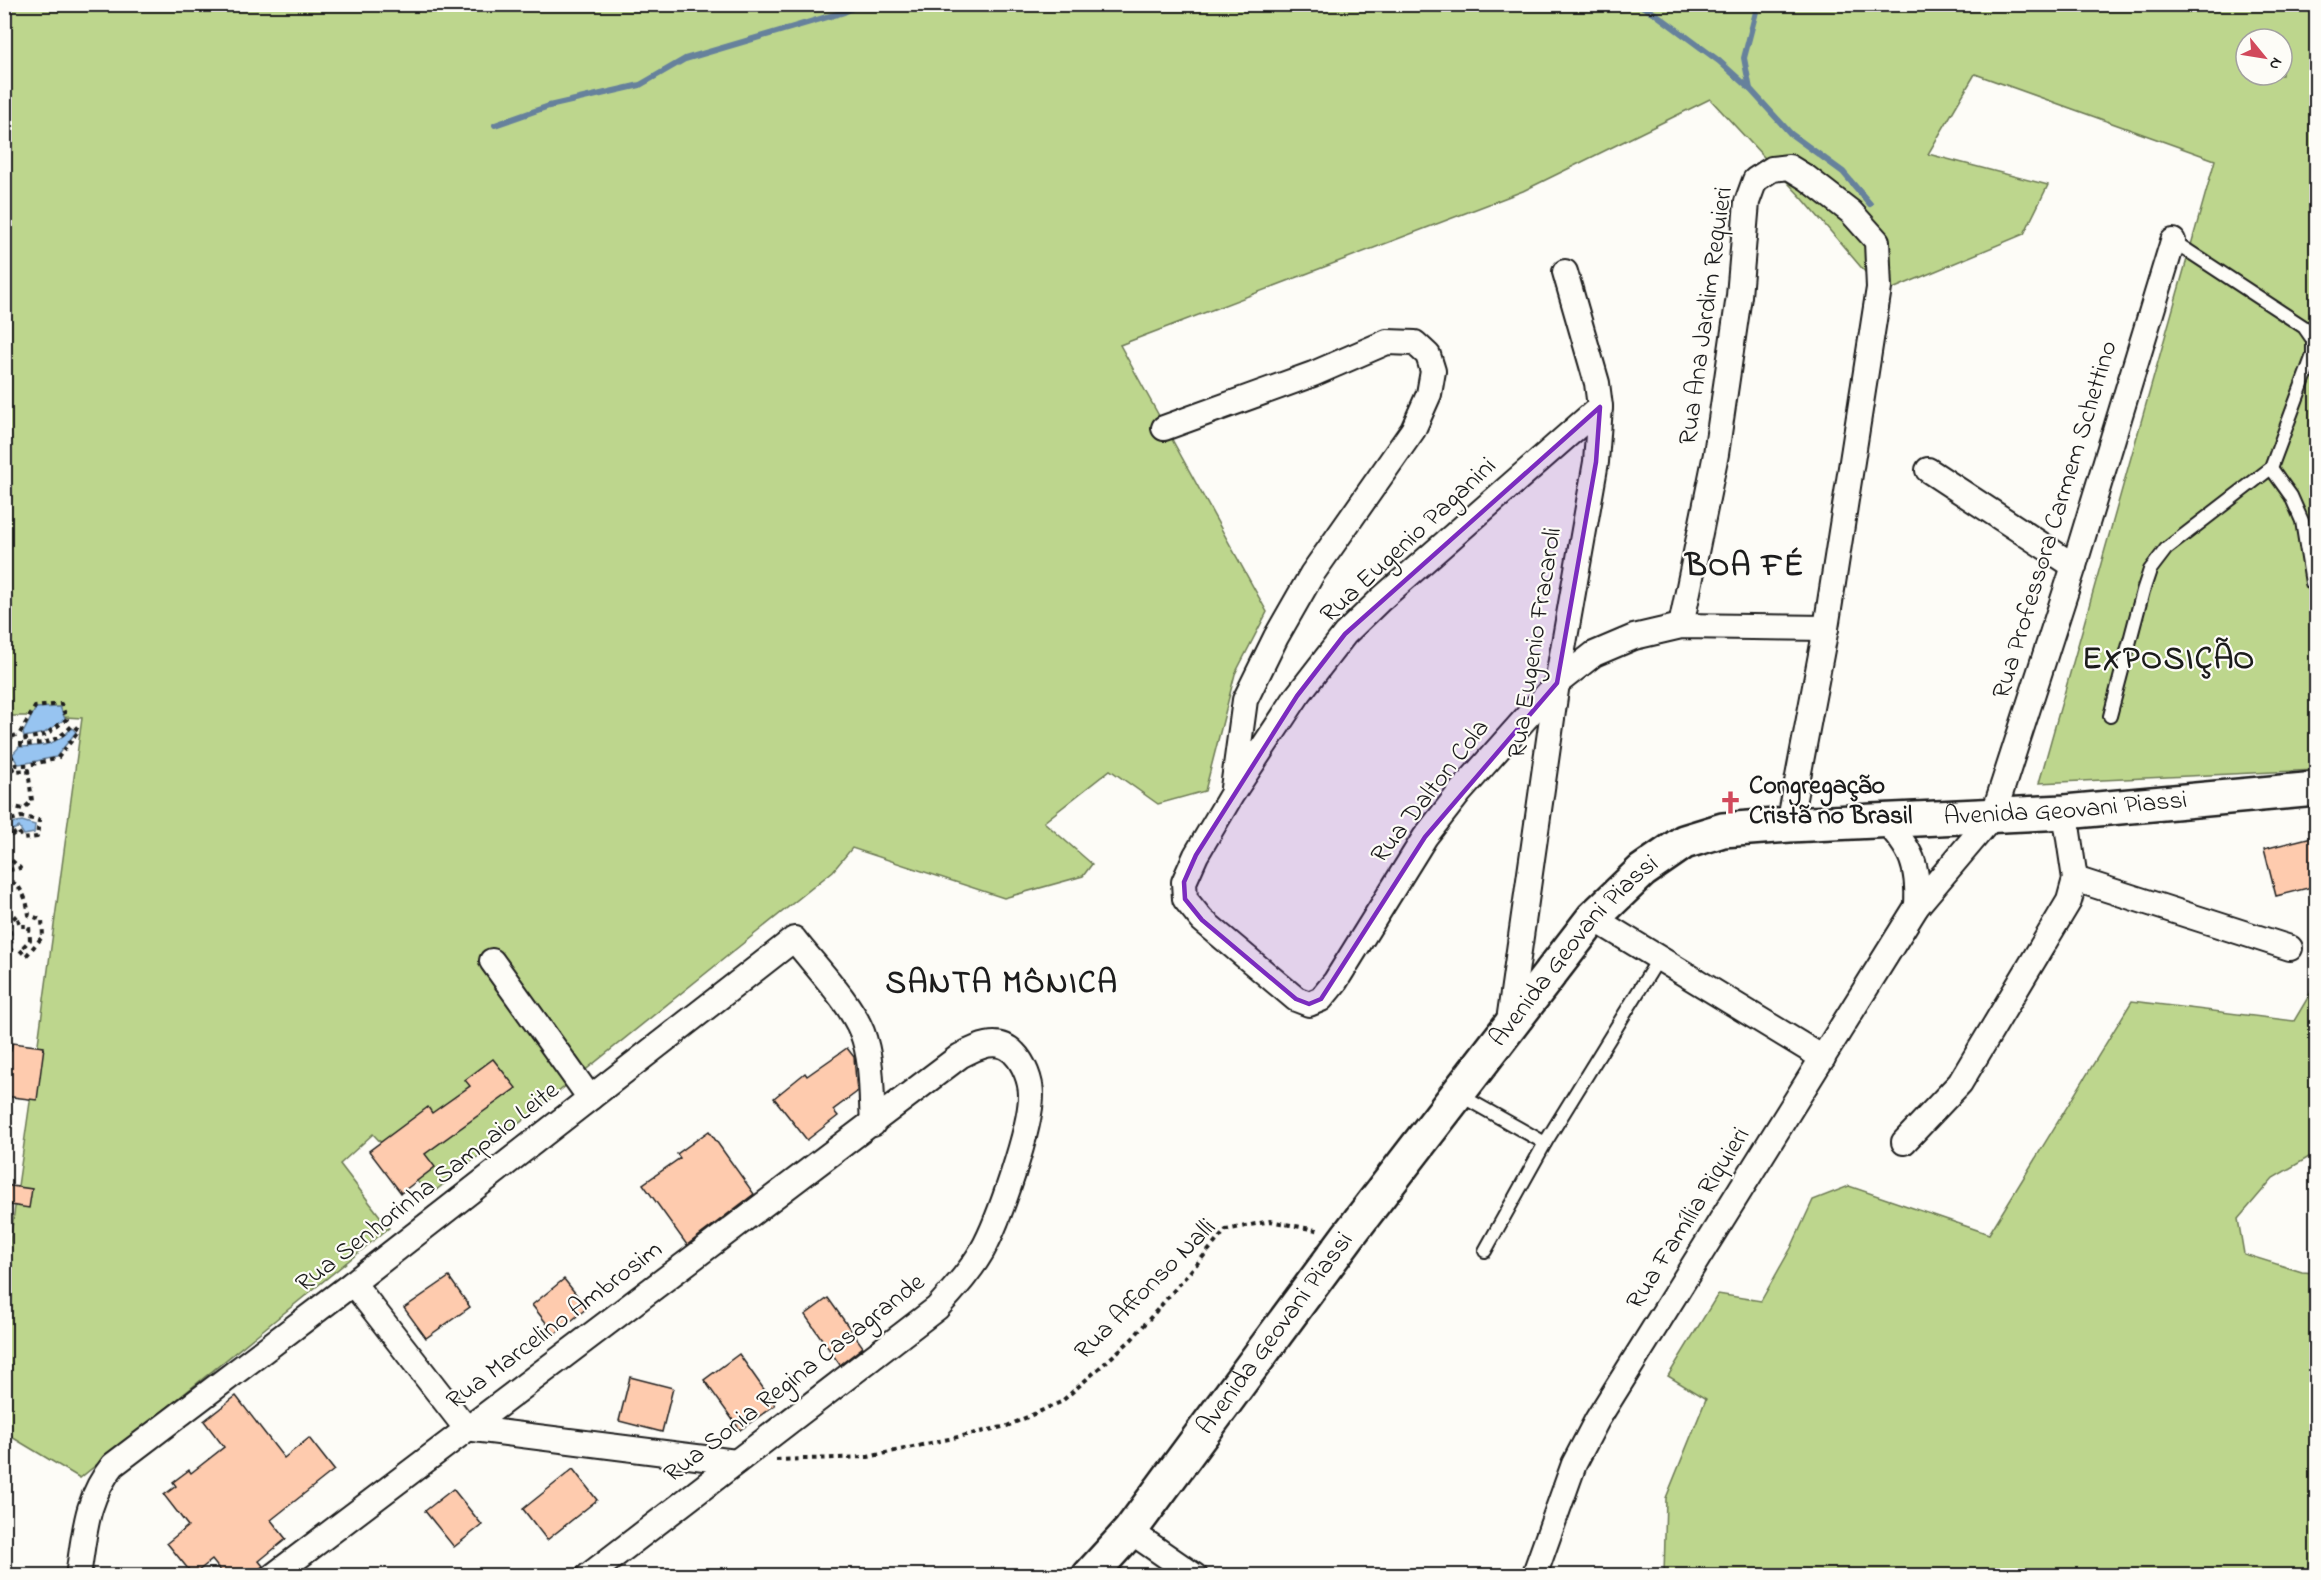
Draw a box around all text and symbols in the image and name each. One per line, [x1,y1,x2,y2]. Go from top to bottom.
north arrow [2234,27,2294,87]
text: N [2262,53,2288,74]
street label: Rua Ana Jardim Requieri [1670,184,1744,448]
street label: Rua Professora Carmem Schettino [1983,336,2129,704]
street label: Rua Eugenio Paganini [1312,449,1506,633]
street label: Rua Eugenio Fracaroli [1499,525,1573,761]
district label: BOA FÉ [1683,544,1805,591]
district label: EXPOSIÇÃO [2082,637,2256,684]
street label: Rua Dalton Cola [1362,712,1500,872]
place label: Congregação Cristã no Brasil [1749,768,1912,836]
street label: Avenida Geovani Piassi [1943,782,2189,837]
church icon: Congregação Cristã no Brasil [1718,789,1744,815]
street label: Avenida Geovani Piassi [1481,846,1667,1056]
district label: SANTA MÔNICA [886,961,1118,1008]
street label: Rua Senhorinha Sampaio Leite [288,1073,568,1303]
street label: Rua Família Riquieri [1618,1120,1760,1318]
street label: Rua Affonso Nalli [1066,1210,1226,1370]
street label: Avenida Geovani Piassi [1188,1224,1364,1443]
street label: Rua Marcelino Ambrosim [439,1232,671,1420]
street label: Rua Sonia Regina Casagrande [656,1265,934,1493]

